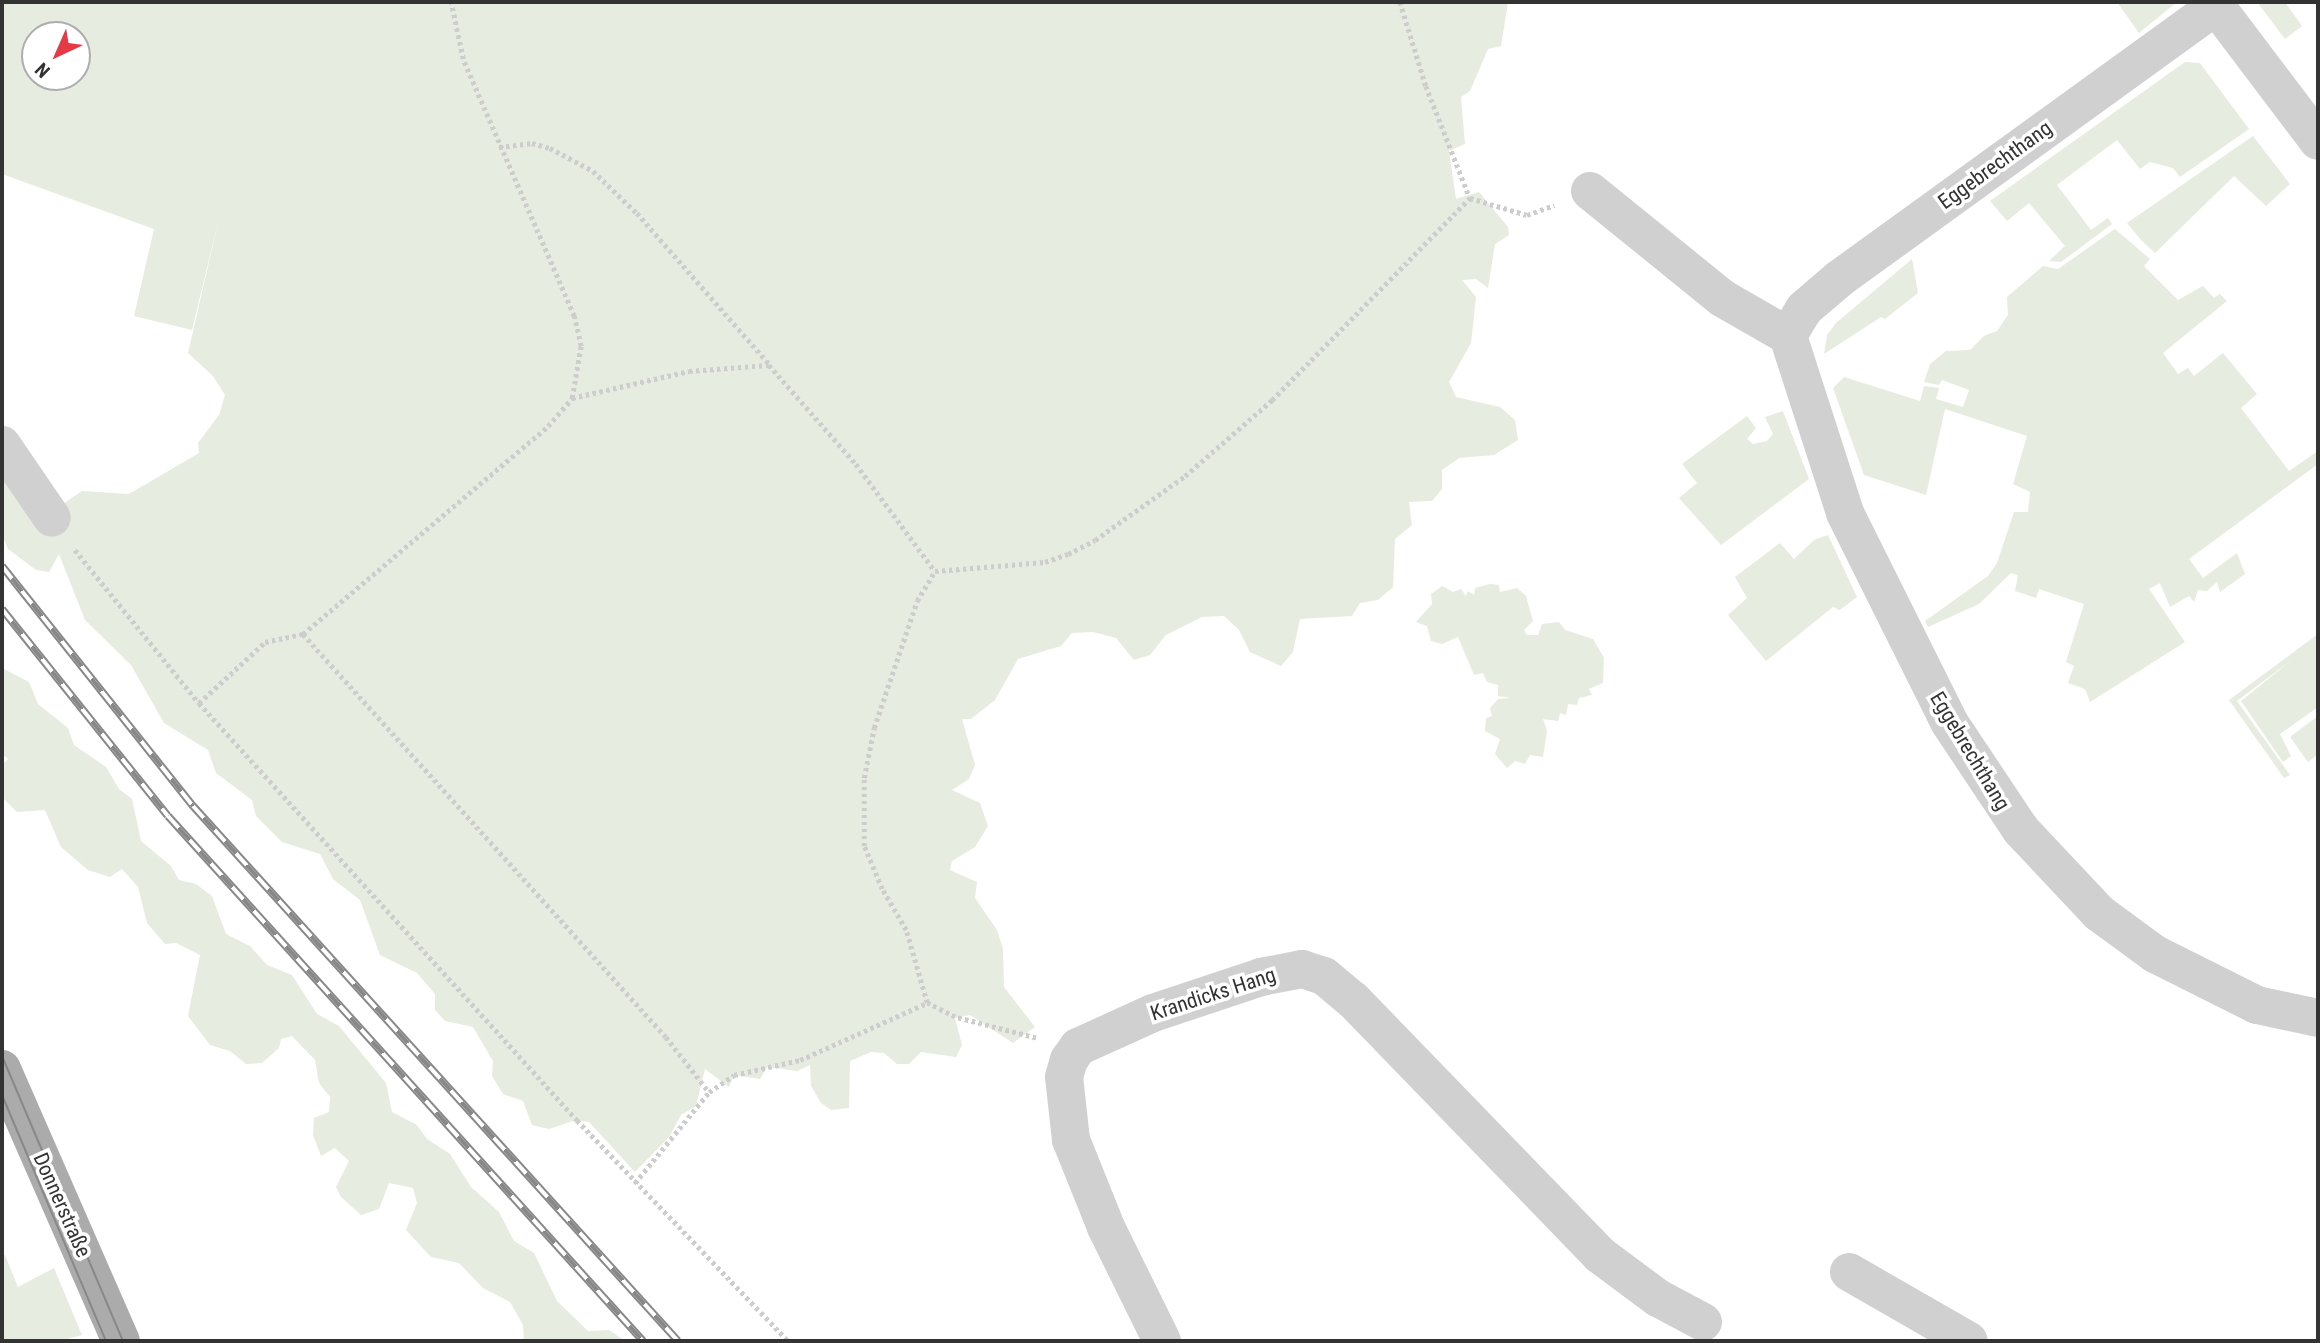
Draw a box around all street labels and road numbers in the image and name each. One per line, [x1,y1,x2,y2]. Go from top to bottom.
street label: Eggebrechthang [1933,115,2057,215]
street label: Eggebrechthang [1925,687,2015,815]
street label: Krandicks Hang [1147,962,1279,1026]
street label: Donnerstraße [28,1149,96,1261]

